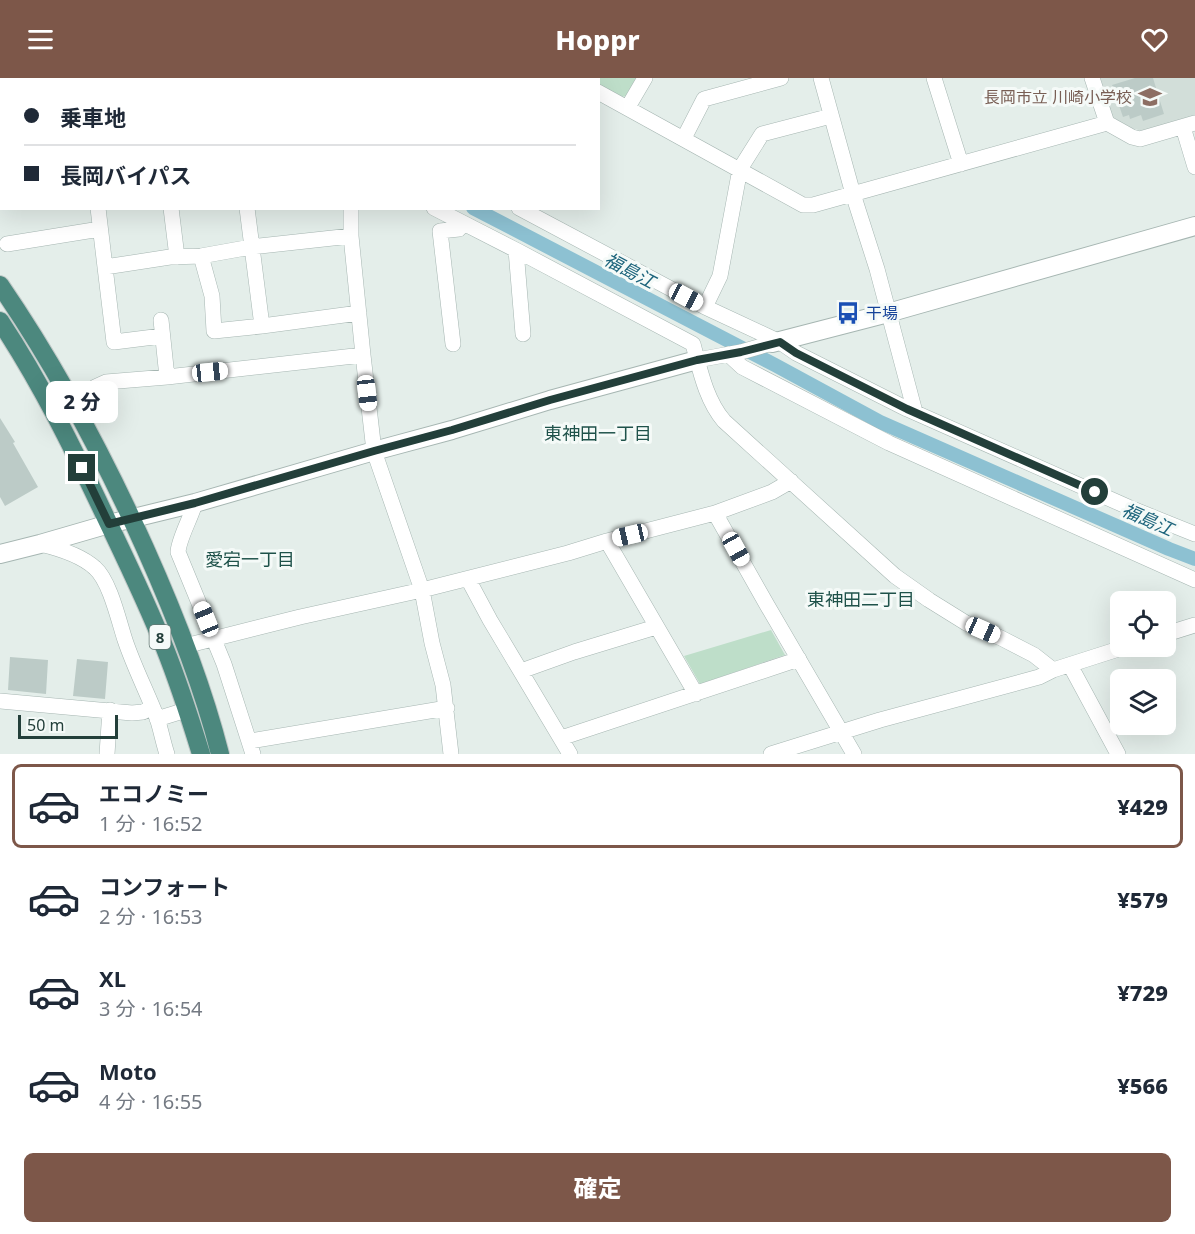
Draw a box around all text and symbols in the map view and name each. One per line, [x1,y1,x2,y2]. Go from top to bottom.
text: Hoppr [555,21,640,58]
icon: menu [24,23,57,56]
icon: heart [1138,23,1171,56]
school or university icon: 長岡市立 川崎小学校 [1137,84,1163,110]
place label: 長岡市立 川崎小学校 [984,86,1132,108]
text: 乗車地 [60,102,126,132]
text: 長岡バイパス [60,160,192,190]
water label: 福島江 [601,247,661,294]
car [666,281,706,313]
bus stop icon: 干場 [835,300,861,326]
place label: 干場 [866,302,898,324]
car [191,361,229,383]
car [356,374,378,412]
callout: 2 分 [46,381,118,423]
text: 2 分 [64,388,100,415]
district label: 東神田一丁目 [544,421,652,445]
route end [68,454,95,481]
route start [1081,478,1108,505]
water label: 福島江 [1118,497,1179,542]
car [610,522,650,548]
car [719,529,753,569]
district label: 愛宕一丁目 [205,547,295,571]
district label: 東神田二丁目 [807,587,915,611]
map controls [1110,591,1176,735]
button: locate [1110,591,1176,657]
car [191,599,221,639]
car [963,614,1003,646]
road number: 8 [150,625,170,649]
button: layers [1110,669,1176,735]
scale bar [18,712,118,740]
text: 50 m [27,714,64,736]
text: エコノミー [99,778,209,808]
icon: car [27,779,81,833]
text: ¥429 [1117,791,1168,821]
text: 1 分 · 16:52 [99,810,203,837]
text: コンフォート [99,871,230,901]
icon: car [27,872,81,926]
text: ¥579 [1117,884,1168,914]
text: 2 分 · 16:53 [99,903,203,930]
text: XL [99,963,126,993]
icon: car [27,965,81,1019]
text: ¥729 [1117,977,1168,1007]
text: 3 分 · 16:54 [99,995,203,1022]
text: Moto [99,1056,157,1086]
icon: car [27,1058,81,1112]
text: ¥566 [1117,1070,1168,1100]
text: 4 分 · 16:55 [99,1088,203,1115]
button: 確定 [24,1153,1171,1222]

